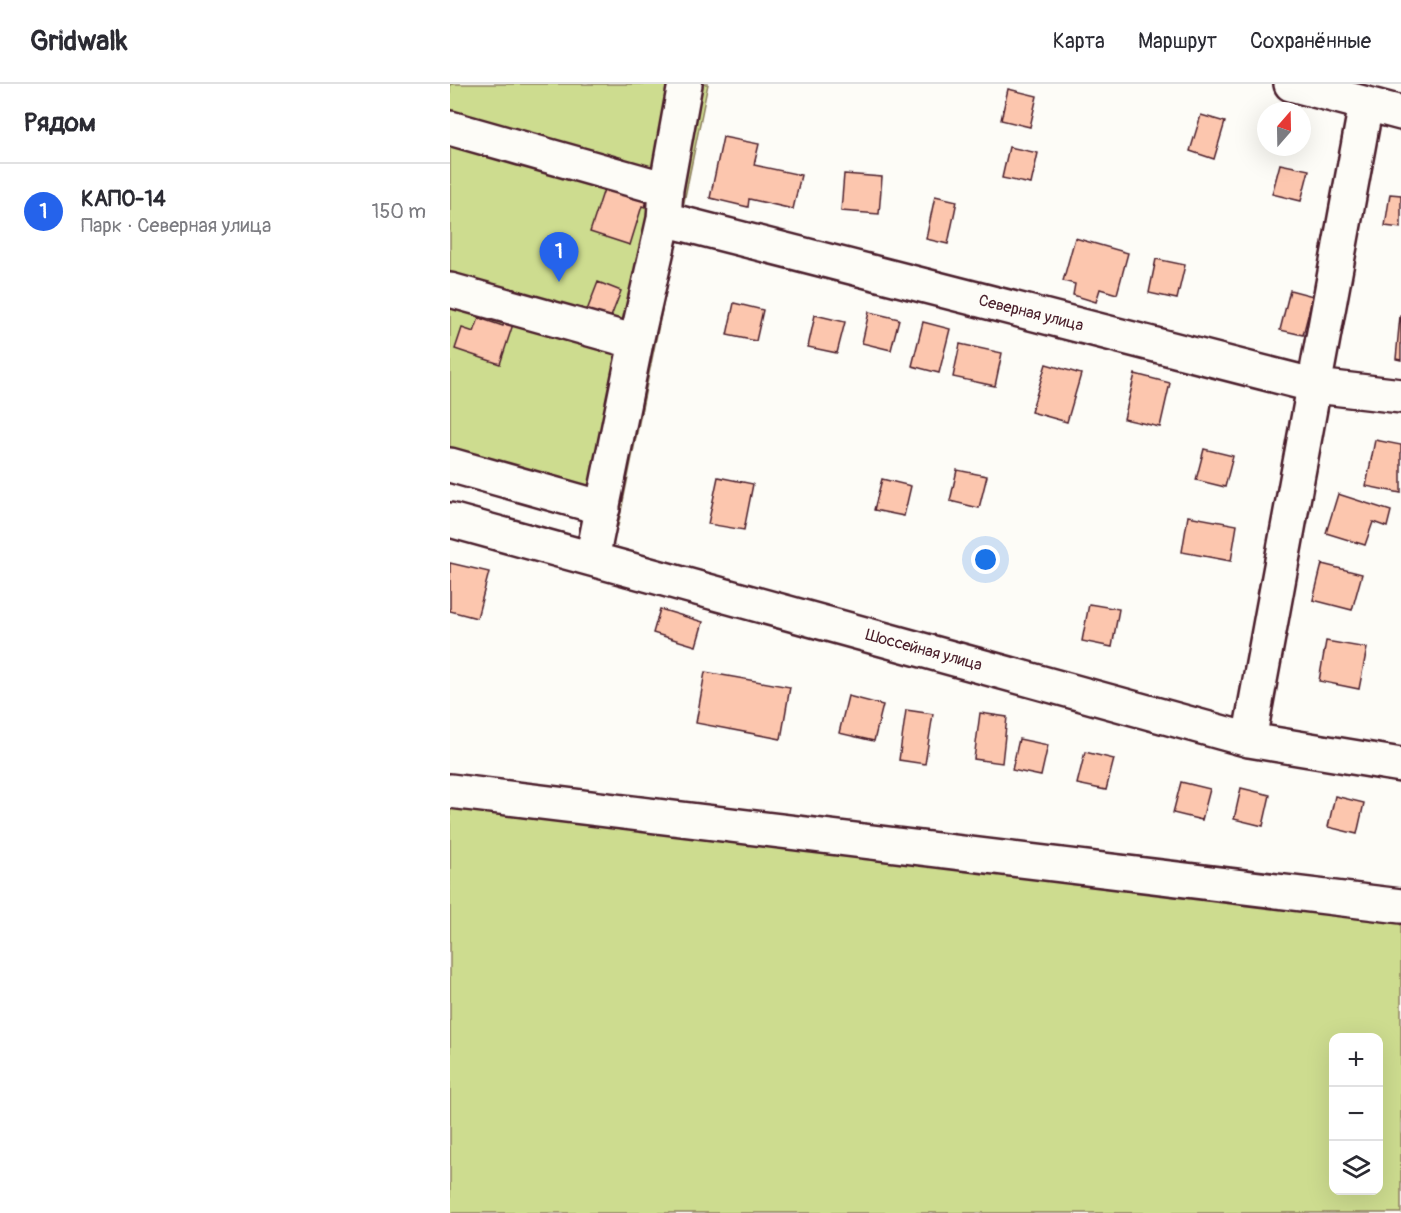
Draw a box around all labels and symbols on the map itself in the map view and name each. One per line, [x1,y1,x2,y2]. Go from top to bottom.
north arrow [1257,102,1311,156]
pin: 1 [540,232,578,282]
street label: Северная улица [977,290,1085,336]
your location [971,545,1000,574]
street label: Шоссейная улица [864,625,984,675]

